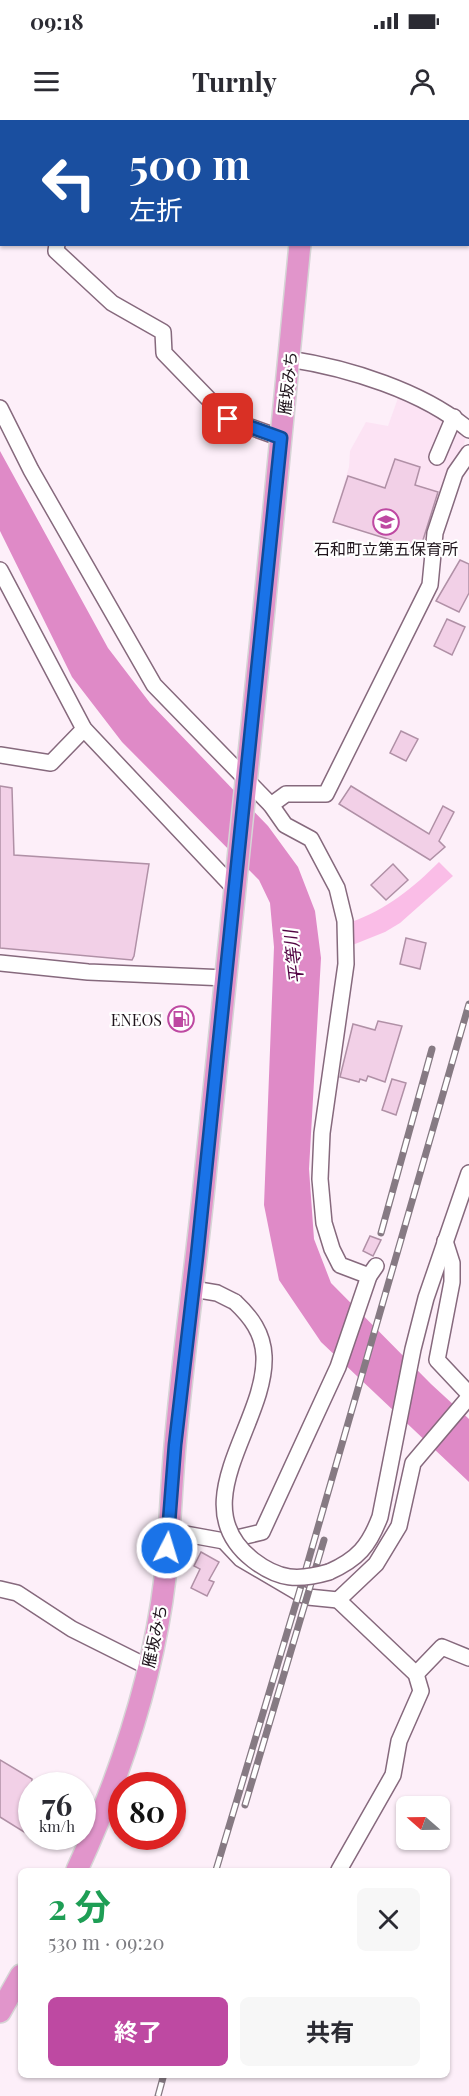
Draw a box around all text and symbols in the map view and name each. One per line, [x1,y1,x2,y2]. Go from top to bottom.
text: 09:18 [30,6,84,36]
text: Turnly [192,63,277,99]
icon: menu [30,65,63,98]
icon: person [406,65,439,98]
text: 500 m [129,135,250,191]
icon: left [30,144,108,222]
text: 左折 [129,191,183,227]
street label: 雁坂みち [273,350,301,416]
pin [202,393,253,444]
icon: arrive [211,402,244,435]
school or university icon: 石和町立第五保育所 [371,507,401,537]
place label: 石和町立第五保育所 [314,538,458,559]
water label: 平等川 [278,927,308,985]
fuel station icon: ENEOS [166,1004,196,1034]
place label: ENEOS [111,1009,162,1030]
position arrow [135,1516,199,1580]
street label: 雁坂みち [137,1603,171,1669]
speed limit sign: 80 [108,1772,186,1850]
text: 76 [42,1784,72,1824]
north arrow [396,1796,450,1850]
map controls [396,1796,450,1850]
text: km/h [39,1816,75,1836]
text: 2 分 [48,1881,111,1929]
button: close [357,1888,420,1951]
text: 530 m · 09:20 [48,1928,164,1955]
button: 終了 [48,1997,228,2066]
button: 共有 [240,1997,420,2066]

